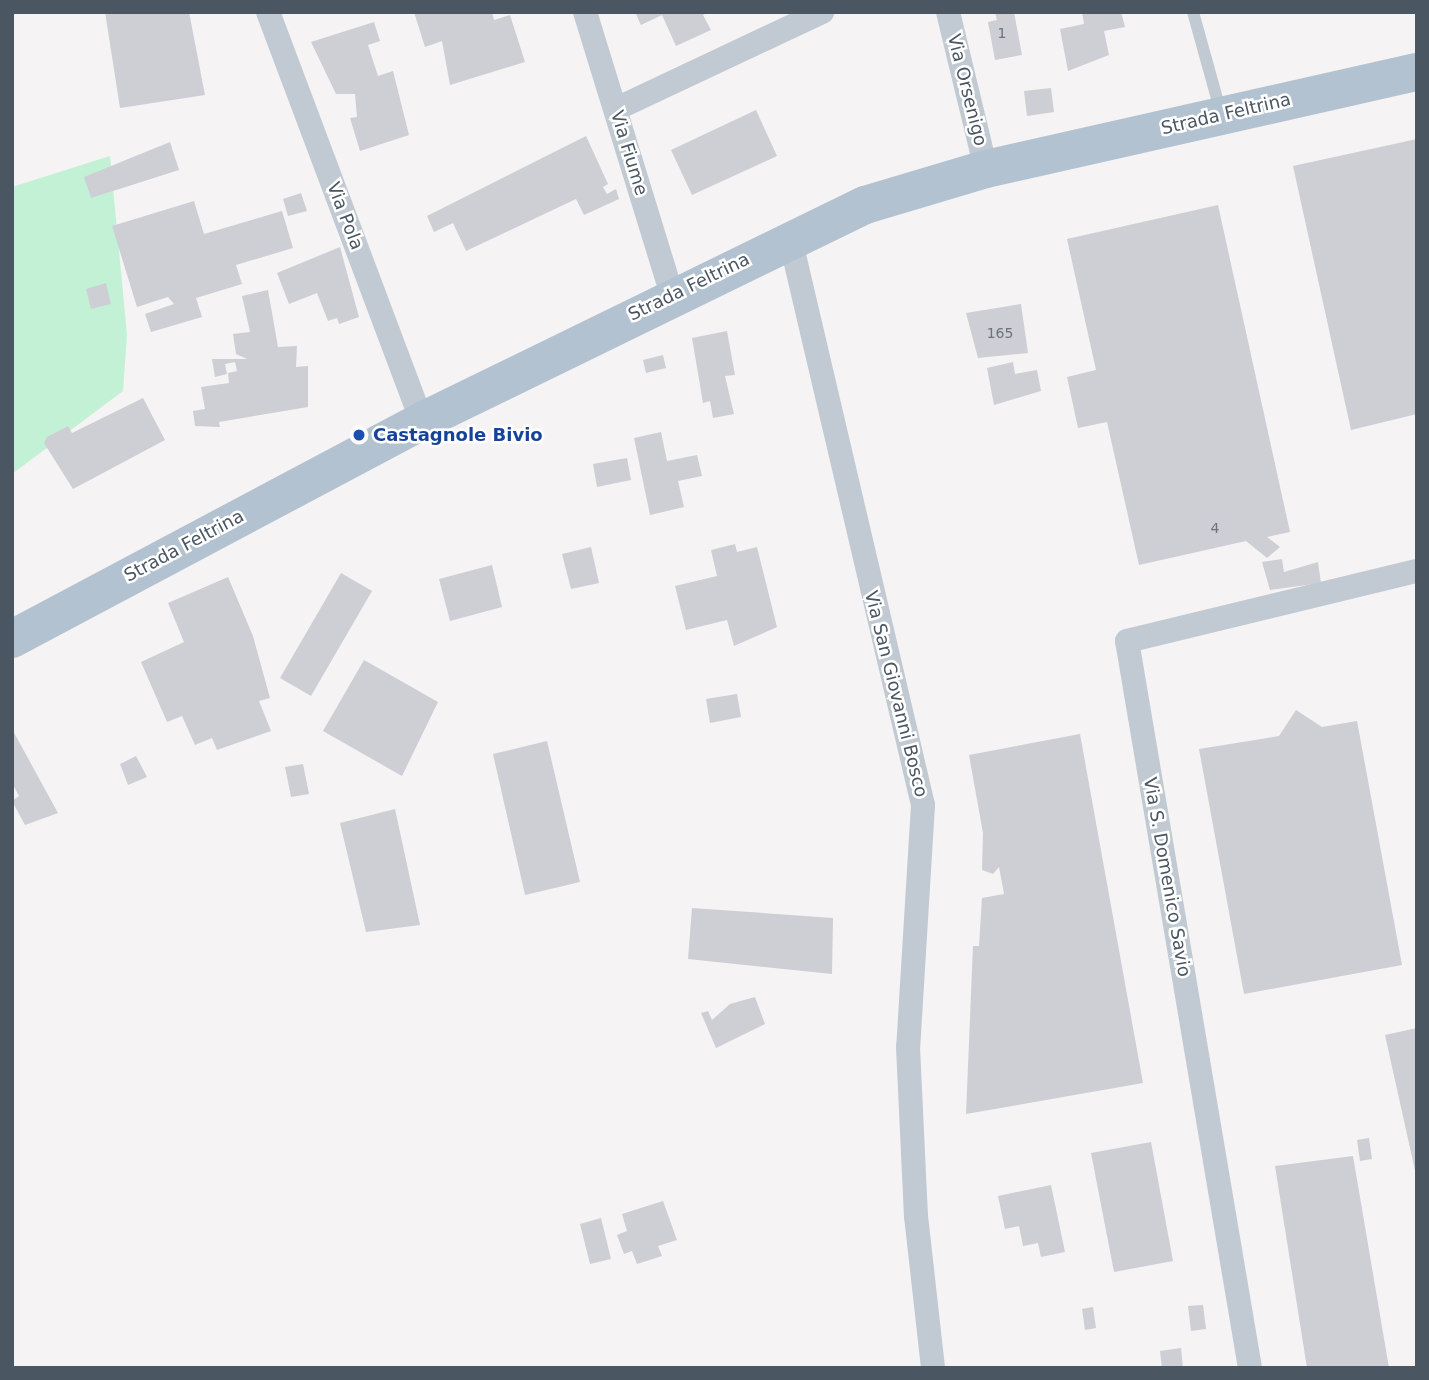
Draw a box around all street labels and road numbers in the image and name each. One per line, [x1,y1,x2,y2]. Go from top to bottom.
street label: Via Orsenigo [943,32,991,148]
street label: Strada Feltrina [1159,89,1293,139]
street label: Via Fiume [606,108,652,198]
street label: Via Pola [322,179,368,253]
street label: Strada Feltrina [625,248,753,326]
street label: Strada Feltrina [120,505,248,587]
street label: Via San Giovanni Bosco [860,588,932,800]
street label: Via S. Domenico Savio [1139,776,1195,978]

